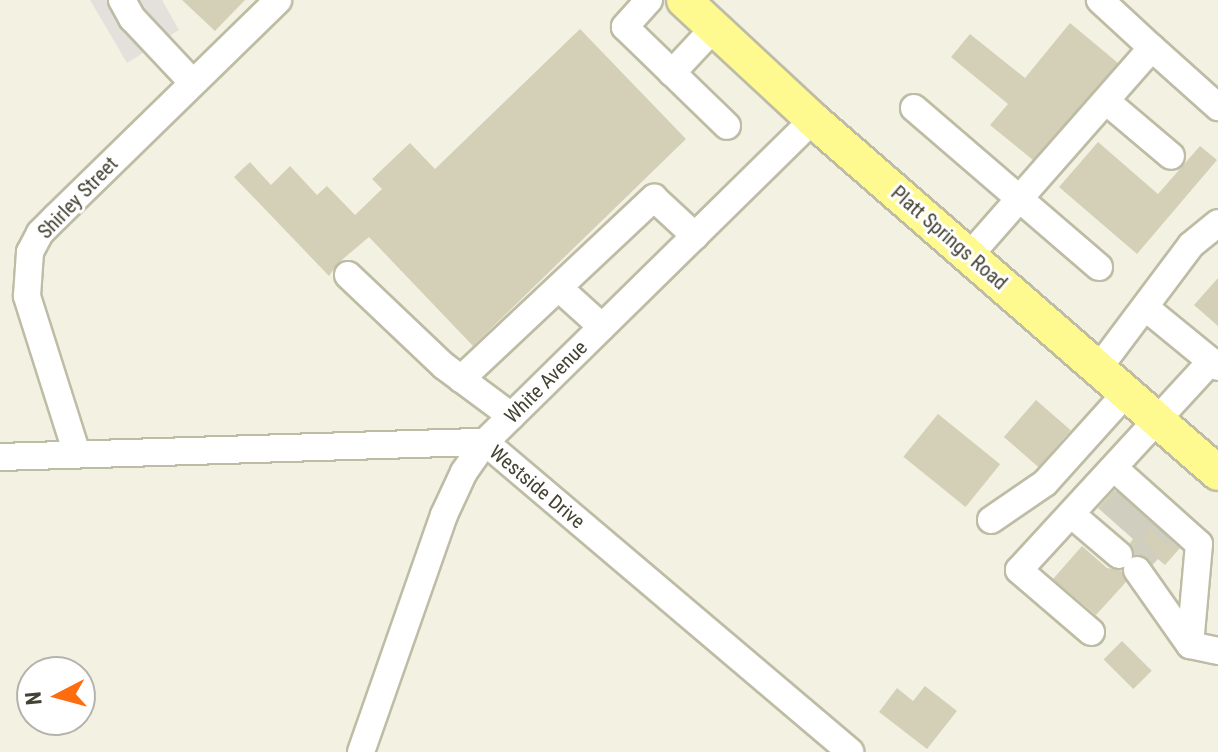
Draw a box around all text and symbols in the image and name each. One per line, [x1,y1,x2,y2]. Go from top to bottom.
street label: Shirley Street [33,152,123,244]
street label: Platt Springs Road [886,181,1012,295]
street label: White Avenue [500,336,592,428]
street label: Westside Drive [485,440,589,534]
north arrow [16,656,96,736]
text: N [20,690,47,706]

